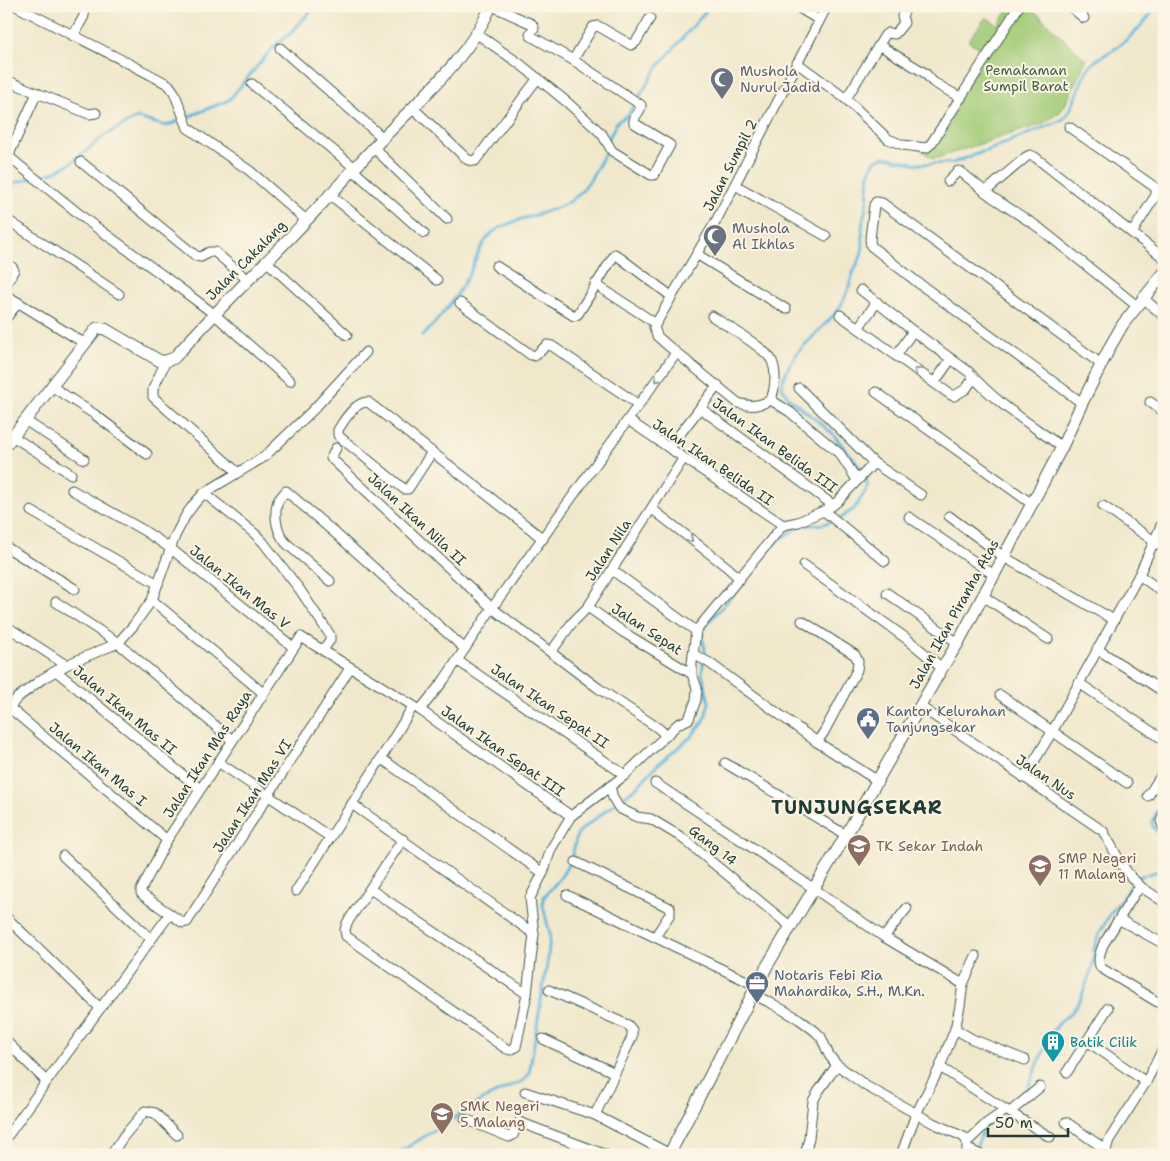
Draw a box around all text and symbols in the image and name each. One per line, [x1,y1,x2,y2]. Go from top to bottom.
park label: Pemakaman Sumpil Barat [983,61,1069,95]
place label: Mushola Nurul Jadid [740,62,820,96]
mosque icon: Mushola Nurul Jadid [709,66,735,100]
street label: Jalan Sumpil 2 [699,116,761,214]
street label: Jalan Cakalang [202,216,290,304]
place label: Mushola Al Ikhlas [732,219,795,253]
mosque icon: Mushola Al Ikhlas [702,223,728,257]
one-way arrow [913,367,922,377]
one-way arrow [655,373,664,383]
street label: Jalan Ikan Belida III [709,394,841,496]
street label: Jalan Ikan Belida II [649,415,777,509]
street label: Jalan Ikan Nila II [364,469,470,569]
street label: Jalan Nila [581,515,635,584]
one-way arrow [684,533,693,541]
street label: Jalan Ikan Piranha Atas [905,536,1003,692]
street label: Jalan Ikan Mas V [186,541,294,633]
street label: Jalan Sepat [608,599,686,659]
street label: Jalan Ikan Sepat II [487,660,613,752]
street label: Jalan Ikan Mas II [69,661,181,759]
street label: Jalan Ikan Mas Raya [159,687,255,821]
street label: Jalan Ikan Sepat III [438,702,568,801]
place label: Kantor Kelurahan Tanjungsekar [886,702,1006,736]
public building icon: Kantor Kelurahan Tanjungsekar [855,706,881,740]
street label: Jalan Ikan Mas I [46,718,151,810]
street label: Jalan Ikan Mas VI [209,736,295,856]
street label: Jalan Nus [1013,750,1080,804]
district label: TUNJUNGSEKAR [771,795,943,820]
street label: Gang 14 [685,821,741,869]
school or university icon: TK Sekar Indah [846,833,872,867]
place label: TK Sekar Indah [876,837,983,855]
place label: SMP Negeri 11 Malang [1058,849,1137,883]
school or university icon: SMP Negeri 11 Malang [1027,853,1053,887]
place label: Notaris Febi Ria Mahardika, S.H., M.Kn. [774,966,925,1000]
office icon: Notaris Febi Ria Mahardika, S.H., M.Kn. [744,970,770,1004]
building icon: Batik Cilik [1040,1029,1066,1063]
place label: Batik Cilik [1070,1033,1137,1051]
place label: SMK Negeri 5 Malang [460,1097,540,1131]
school or university icon: SMK Negeri 5 Malang [429,1101,455,1135]
scale bar [988,1106,1068,1138]
text: 50 m [995,1113,1033,1133]

